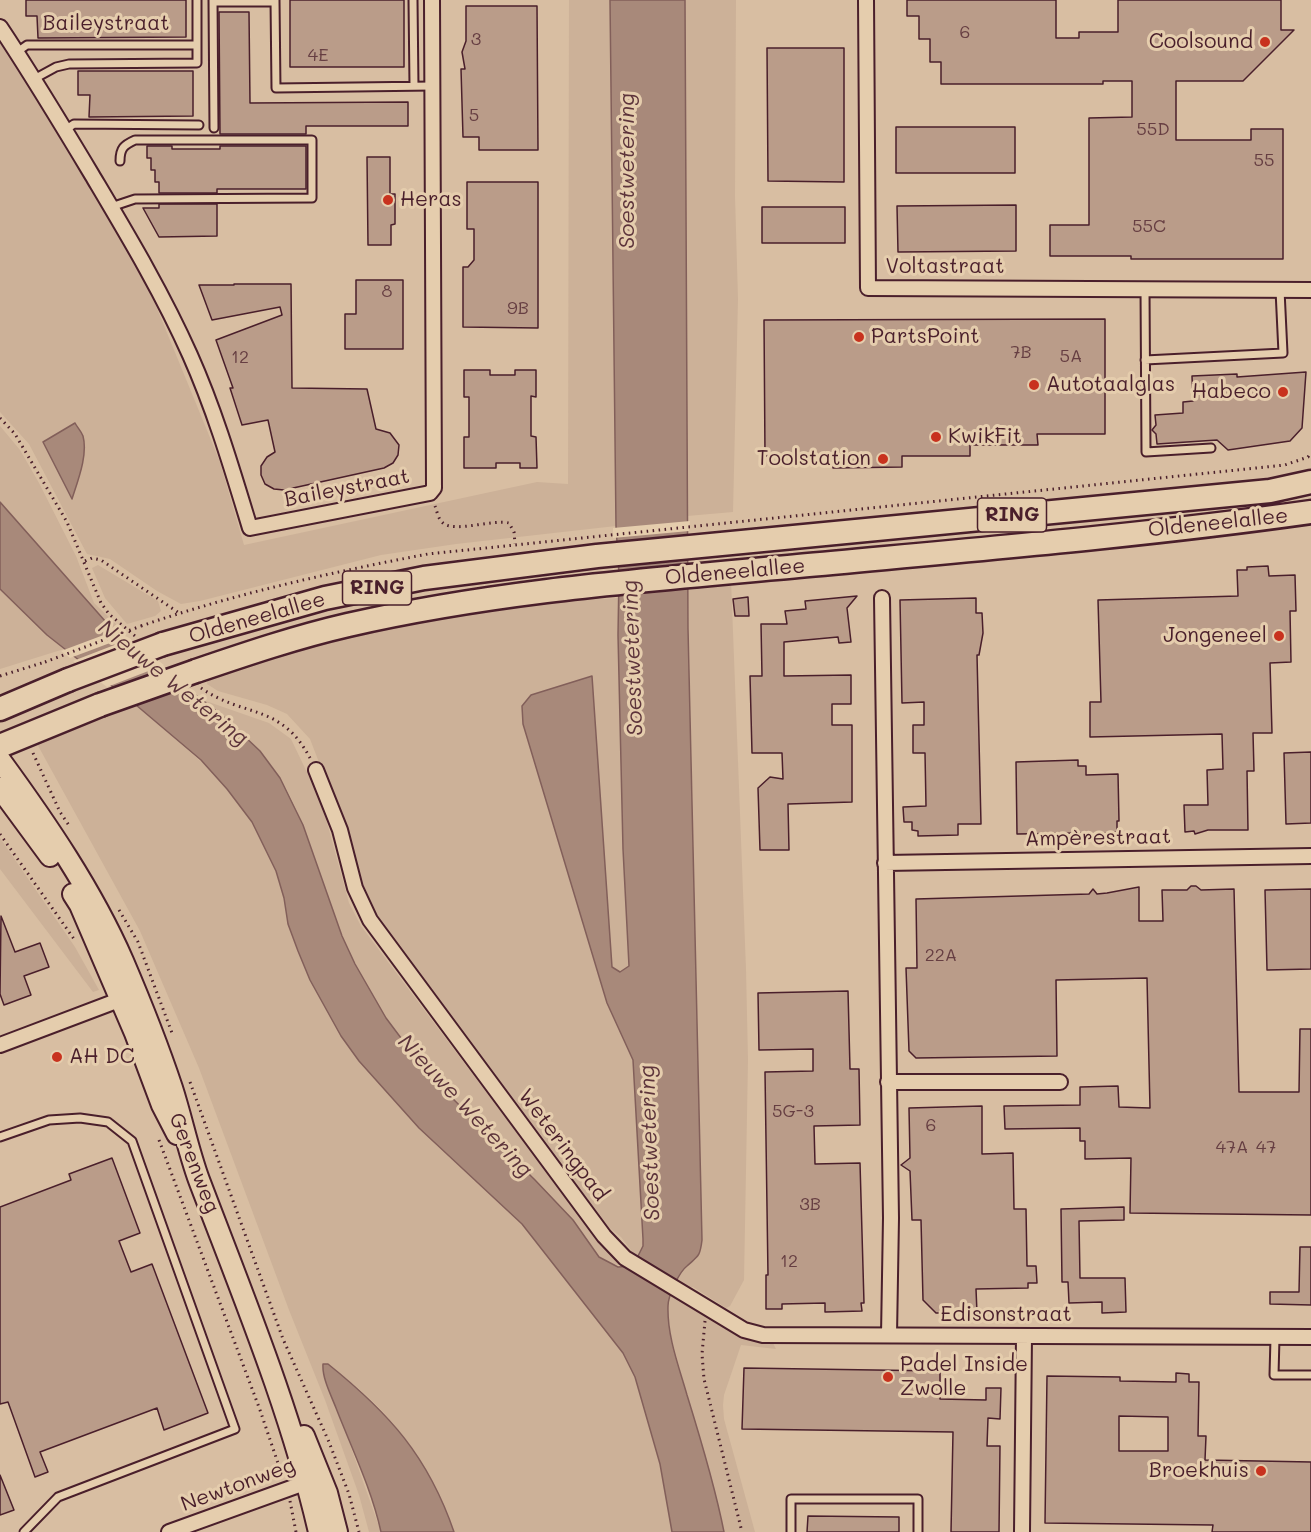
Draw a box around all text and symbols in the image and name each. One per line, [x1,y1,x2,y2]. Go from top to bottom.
street label: Baileystraat [42,11,170,37]
house number: 6 [960,21,970,43]
house number: 3 [471,28,481,50]
place label: Coolsound [1149,29,1253,55]
marker: Coolsound [1258,35,1272,49]
house number: 4E [308,44,328,66]
water label: Soestwetering [614,93,640,249]
house number: 5 [469,104,479,126]
house number: 55D [1136,118,1170,140]
house number: 55 [1254,149,1274,171]
place label: Heras [400,187,462,213]
marker: Heras [381,193,395,207]
house number: 55C [1132,215,1166,237]
street label: Voltastraat [886,254,1004,280]
house number: 8 [382,280,392,302]
house number: 9B [507,297,529,319]
place label: PartsPoint [871,324,979,350]
marker: PartsPoint [852,330,866,344]
house number: 7B [1010,341,1032,363]
house number: 5A [1060,345,1082,367]
house number: 12 [231,346,249,368]
place label: Autotaalglas [1046,372,1175,398]
marker: Autotaalglas [1027,378,1041,392]
place label: Habeco [1192,379,1271,405]
marker: Habeco [1276,385,1290,399]
place label: KwikFit [948,424,1022,450]
marker: KwikFit [929,430,943,444]
place label: Toolstation [757,446,871,472]
marker: Toolstation [876,452,890,466]
street label: Baileystraat [282,463,412,513]
road number: RING [978,498,1046,532]
street label: Oldeneelallee [1147,503,1289,543]
street label: Oldeneelallee [664,553,806,591]
road number: RING [342,571,412,605]
water label: Soestwetering [617,580,649,736]
street label: Oldeneelallee [186,586,328,650]
water label: Nieuwe Wetering [93,614,253,752]
place label: Jongeneel [1163,623,1267,649]
marker: Jongeneel [1272,629,1286,643]
street label: Ampèrestraat [1025,824,1171,852]
house number: 22A [925,944,957,966]
water label: Nieuwe Wetering [392,1029,538,1183]
place label: AH DC [69,1044,135,1070]
marker: AH DC [50,1050,64,1064]
water label: Soestwetering [634,1065,666,1221]
street label: Weteringpad [513,1084,613,1206]
house number: 5G-3 [772,1100,814,1122]
street label: Gerenweg [163,1109,225,1217]
house number: 6 [926,1114,936,1136]
house number: 47A [1215,1136,1249,1158]
house number: 47 [1256,1136,1276,1158]
house number: 3B [799,1193,821,1215]
house number: 12 [780,1250,798,1272]
street label: Edisonstraat [940,1302,1072,1328]
place label: Padel Inside Zwolle [900,1352,1028,1402]
marker: Padel Inside Zwolle [881,1370,895,1384]
street label: Newtonweg [177,1453,299,1517]
place label: Broekhuis [1149,1458,1249,1484]
marker: Broekhuis [1254,1464,1268,1478]

